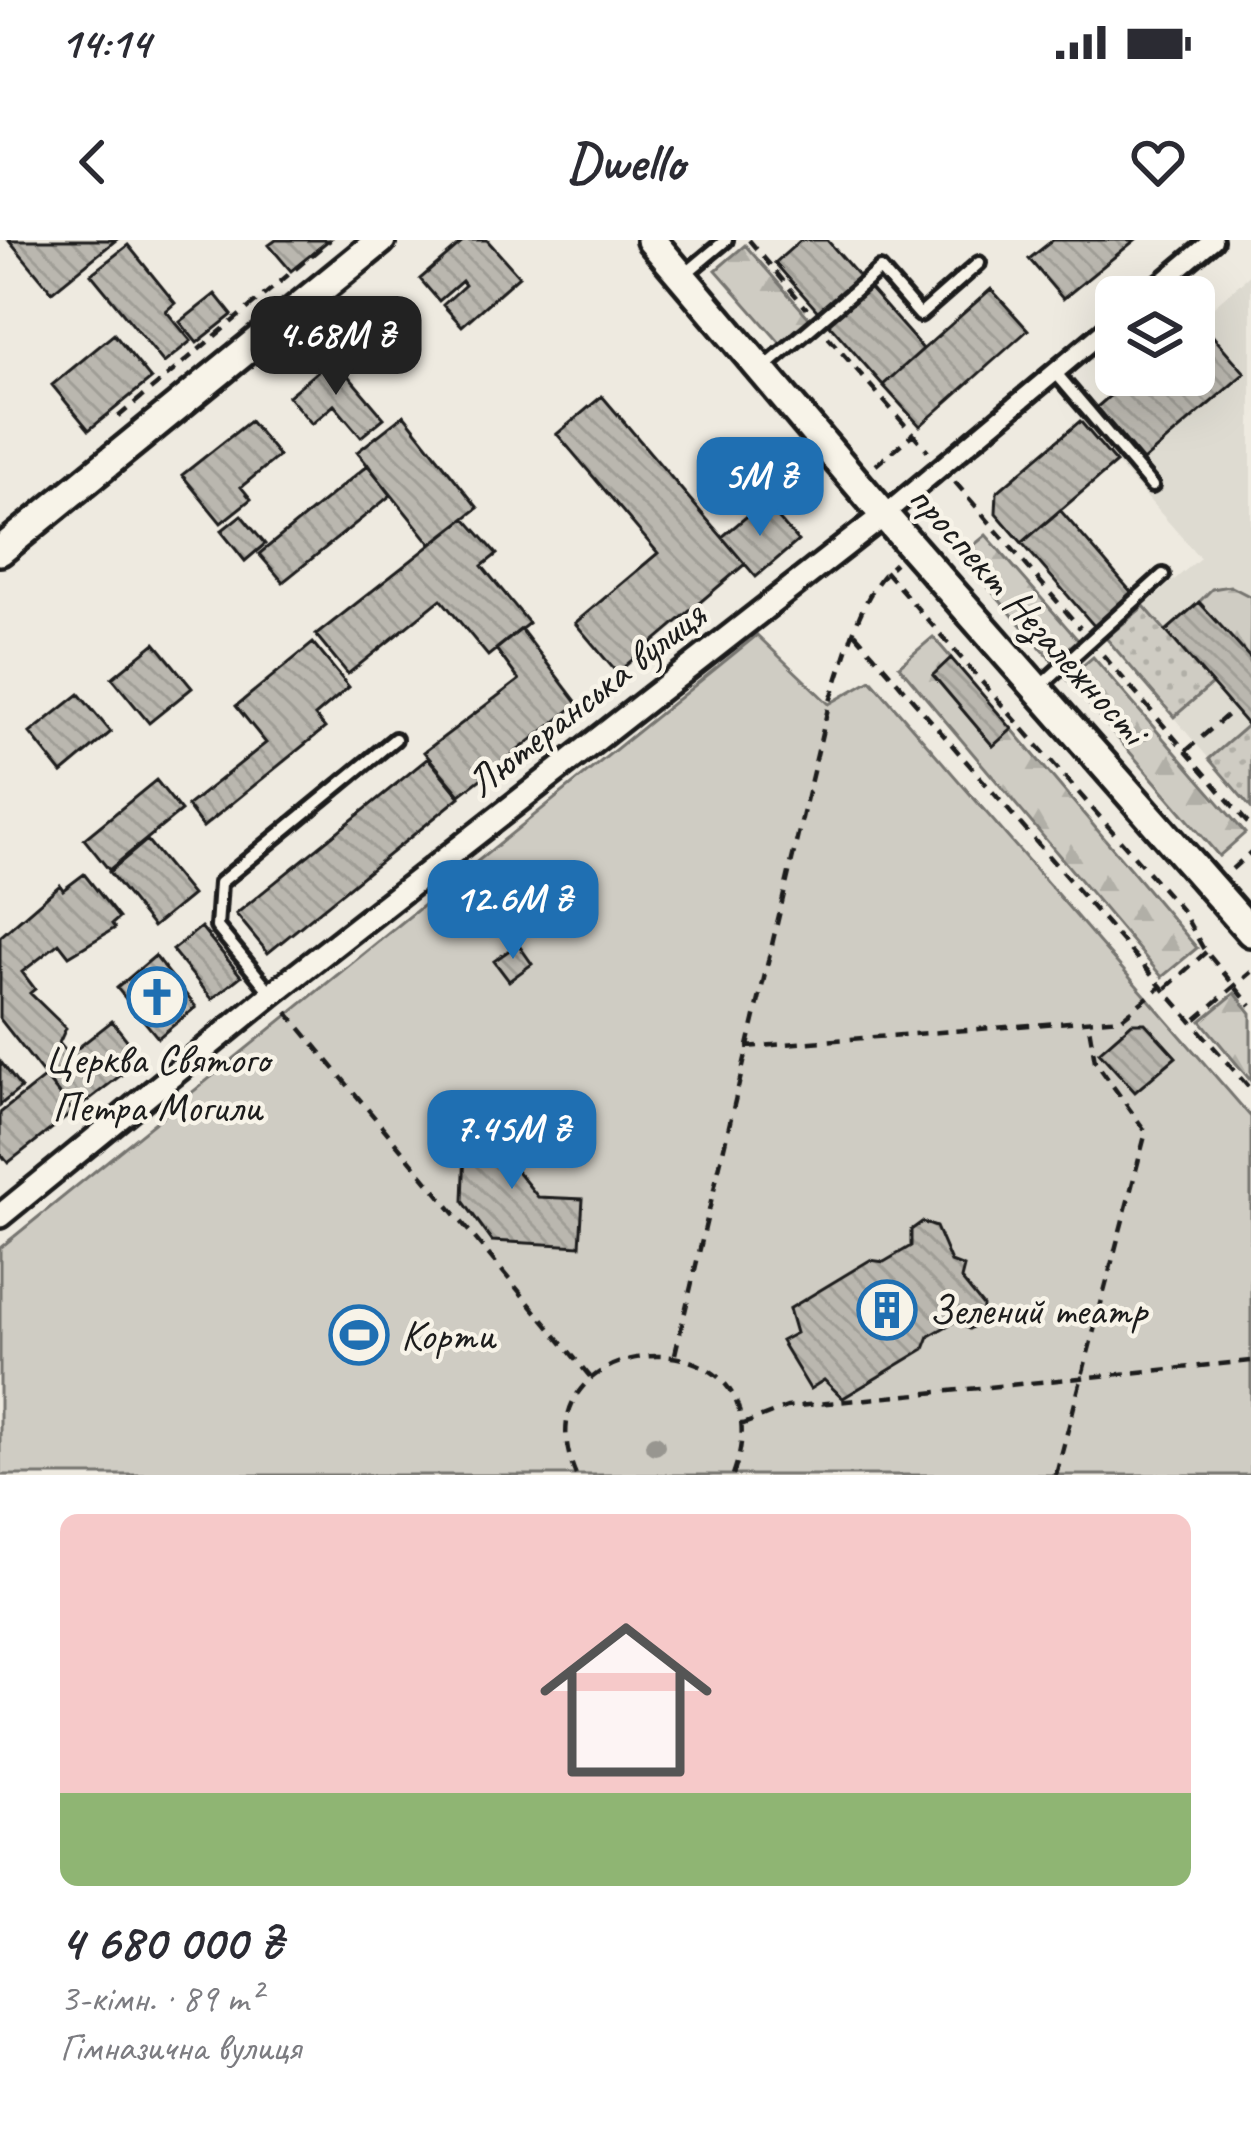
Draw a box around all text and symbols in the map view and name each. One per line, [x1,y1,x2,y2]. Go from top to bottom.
text: 14:14 [60,14,150,71]
text: Dwello [567,128,684,196]
icon: back [60,129,126,195]
icon: heart [1125,129,1191,195]
map controls [1095,276,1215,396]
button: layers [1095,276,1215,396]
pin: 4.68M ₴ [225,296,447,398]
text: 4.68M ₴ [278,310,394,359]
pin: 5M ₴ [689,437,831,539]
text: 5M ₴ [724,451,796,500]
street label: проспект Незалежності [897,472,1163,759]
street label: Лютеранська вулиця [456,588,718,809]
pin: 12.6M ₴ [402,860,624,962]
text: 12.6M ₴ [455,874,571,923]
church icon: Церква Святого Петра Могили [126,966,188,1028]
place label: Церква Святого Петра Могили [45,1033,274,1134]
pin: 7.45M ₴ [401,1090,623,1192]
text: 7.45M ₴ [454,1104,570,1153]
building icon: Зелений театр [856,1279,918,1341]
place label: Зелений театр [929,1284,1150,1337]
sports icon: Корти [328,1304,390,1366]
place label: Корти [401,1309,497,1362]
icon: home [518,1592,734,1808]
text: 4 680 000 ₴ [60,1910,282,1974]
text: 3-кімн. · 89 m² [60,1974,261,2023]
text: Гімназична вулиця [60,2023,301,2072]

